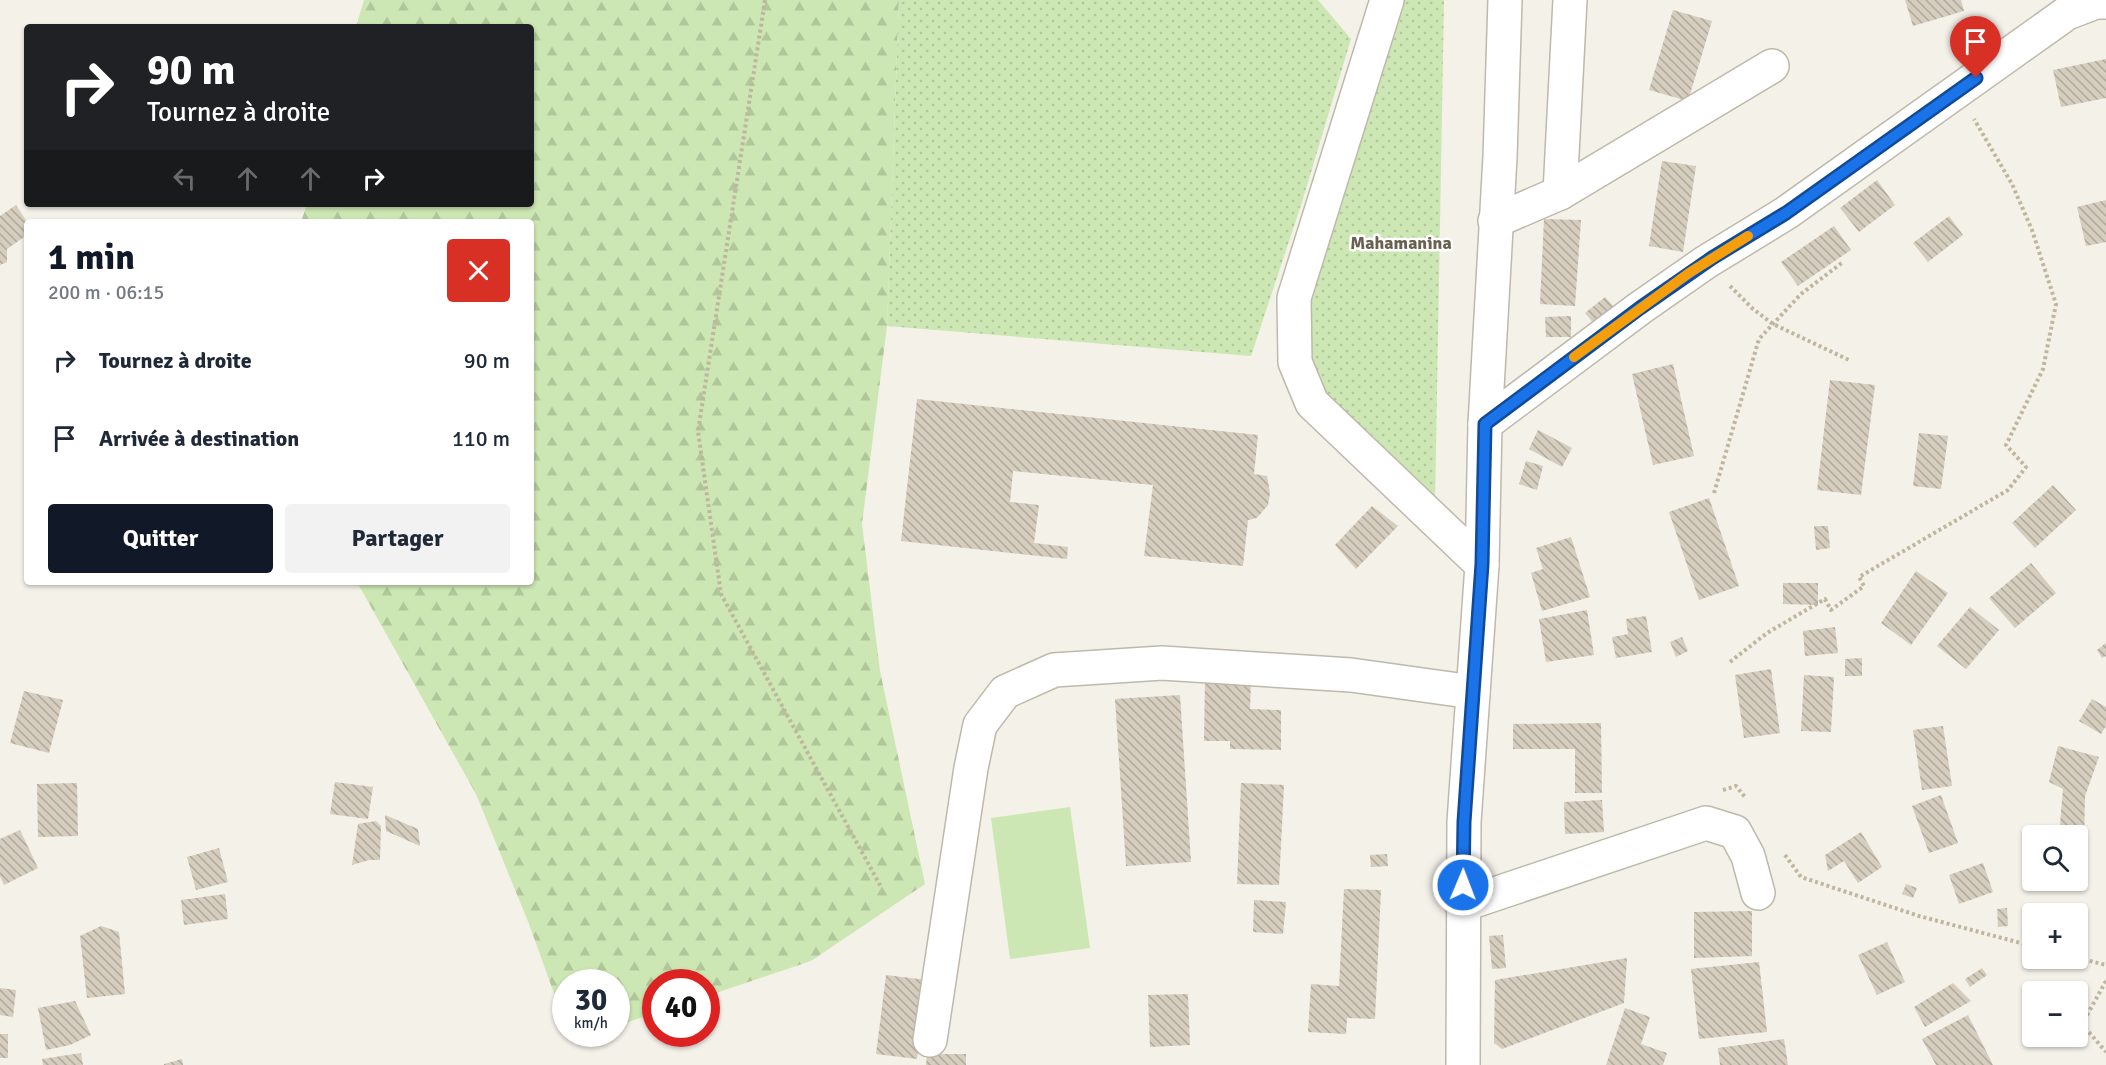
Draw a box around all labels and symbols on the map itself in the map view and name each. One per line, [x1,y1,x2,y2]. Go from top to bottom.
pin [1950,16,2001,78]
district label: Mahamanina [1350,232,1452,254]
position arrow [1431,853,1495,917]
speed limit sign: 40 [642,969,720,1047]

